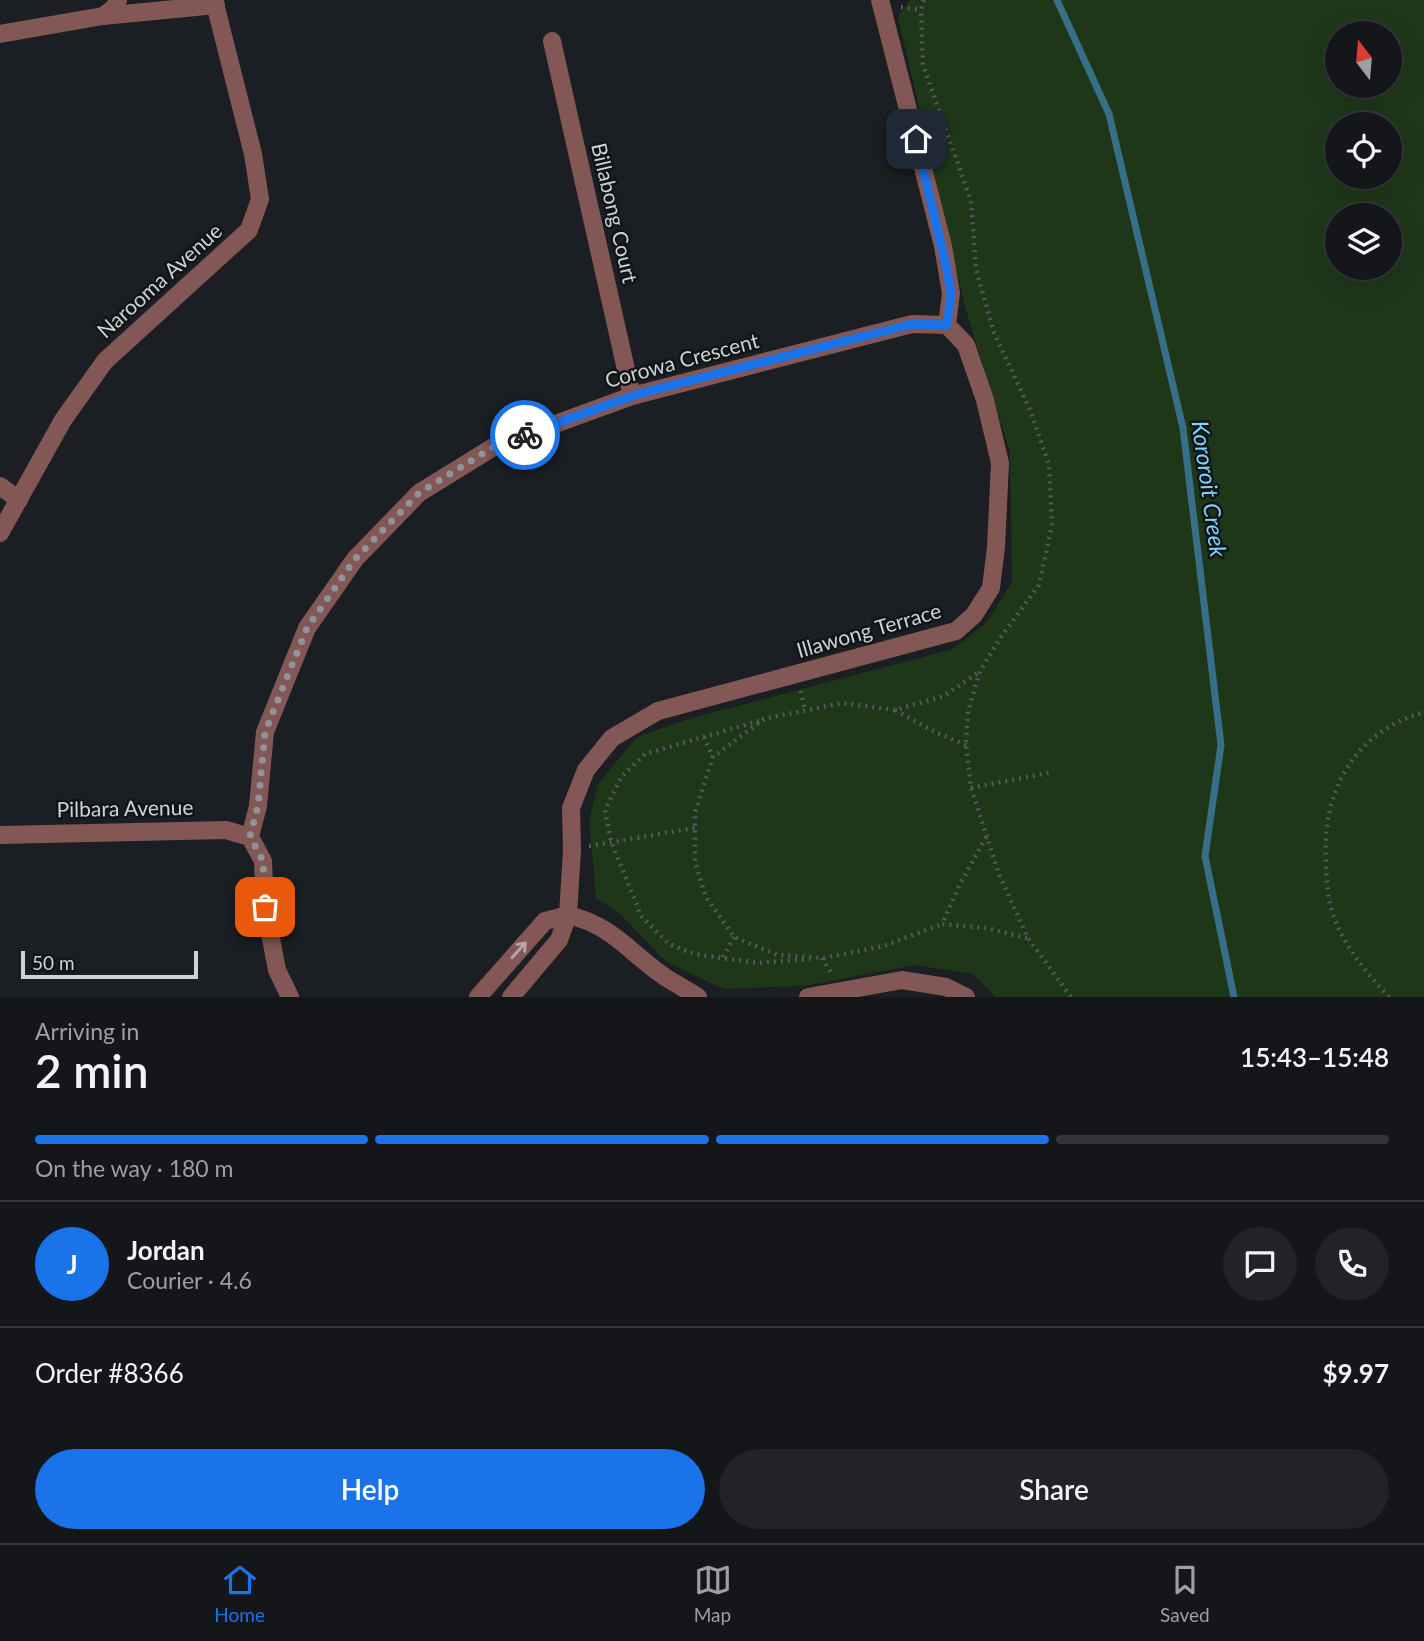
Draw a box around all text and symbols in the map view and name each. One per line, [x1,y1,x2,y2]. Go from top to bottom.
north arrow [1325,21,1402,98]
map controls [1325,21,1402,280]
pin [886,109,946,169]
button: locate [1325,112,1402,189]
icon: home [897,120,935,158]
street label: Billabong Court [587,140,644,286]
button: layers [1325,203,1402,280]
street label: Narooma Avenue [92,217,226,342]
street label: Corowa Crescent [602,327,762,392]
courier [490,400,560,470]
icon: bike [506,416,544,454]
water label: Kororoit Creek [1187,419,1234,560]
street label: Illawong Terrace [793,597,944,662]
street label: Pilbara Avenue [56,794,194,821]
pin [235,877,295,937]
icon: bag [246,888,284,926]
one-way arrow [511,942,528,959]
scale bar [21,948,198,980]
text: 50 m [32,951,75,974]
text: Arriving in [35,1017,139,1045]
text: 15:43–15:48 [1240,1041,1389,1073]
text: 2 min [35,1043,149,1098]
text: On the way · 180 m [35,1154,234,1182]
button: chat [1223,1227,1297,1301]
button: phone [1315,1227,1389,1301]
text: Jordan [127,1234,205,1266]
text: J [66,1248,78,1280]
text: Courier · 4.6 [127,1266,252,1294]
text: Order #8366 [35,1357,184,1389]
text: $9.97 [1323,1357,1389,1389]
button: Help [35,1449,705,1529]
button: Share [719,1449,1389,1529]
tab: Home [214,1561,265,1626]
tab: Map [694,1561,732,1626]
tab: Saved [1160,1561,1210,1626]

